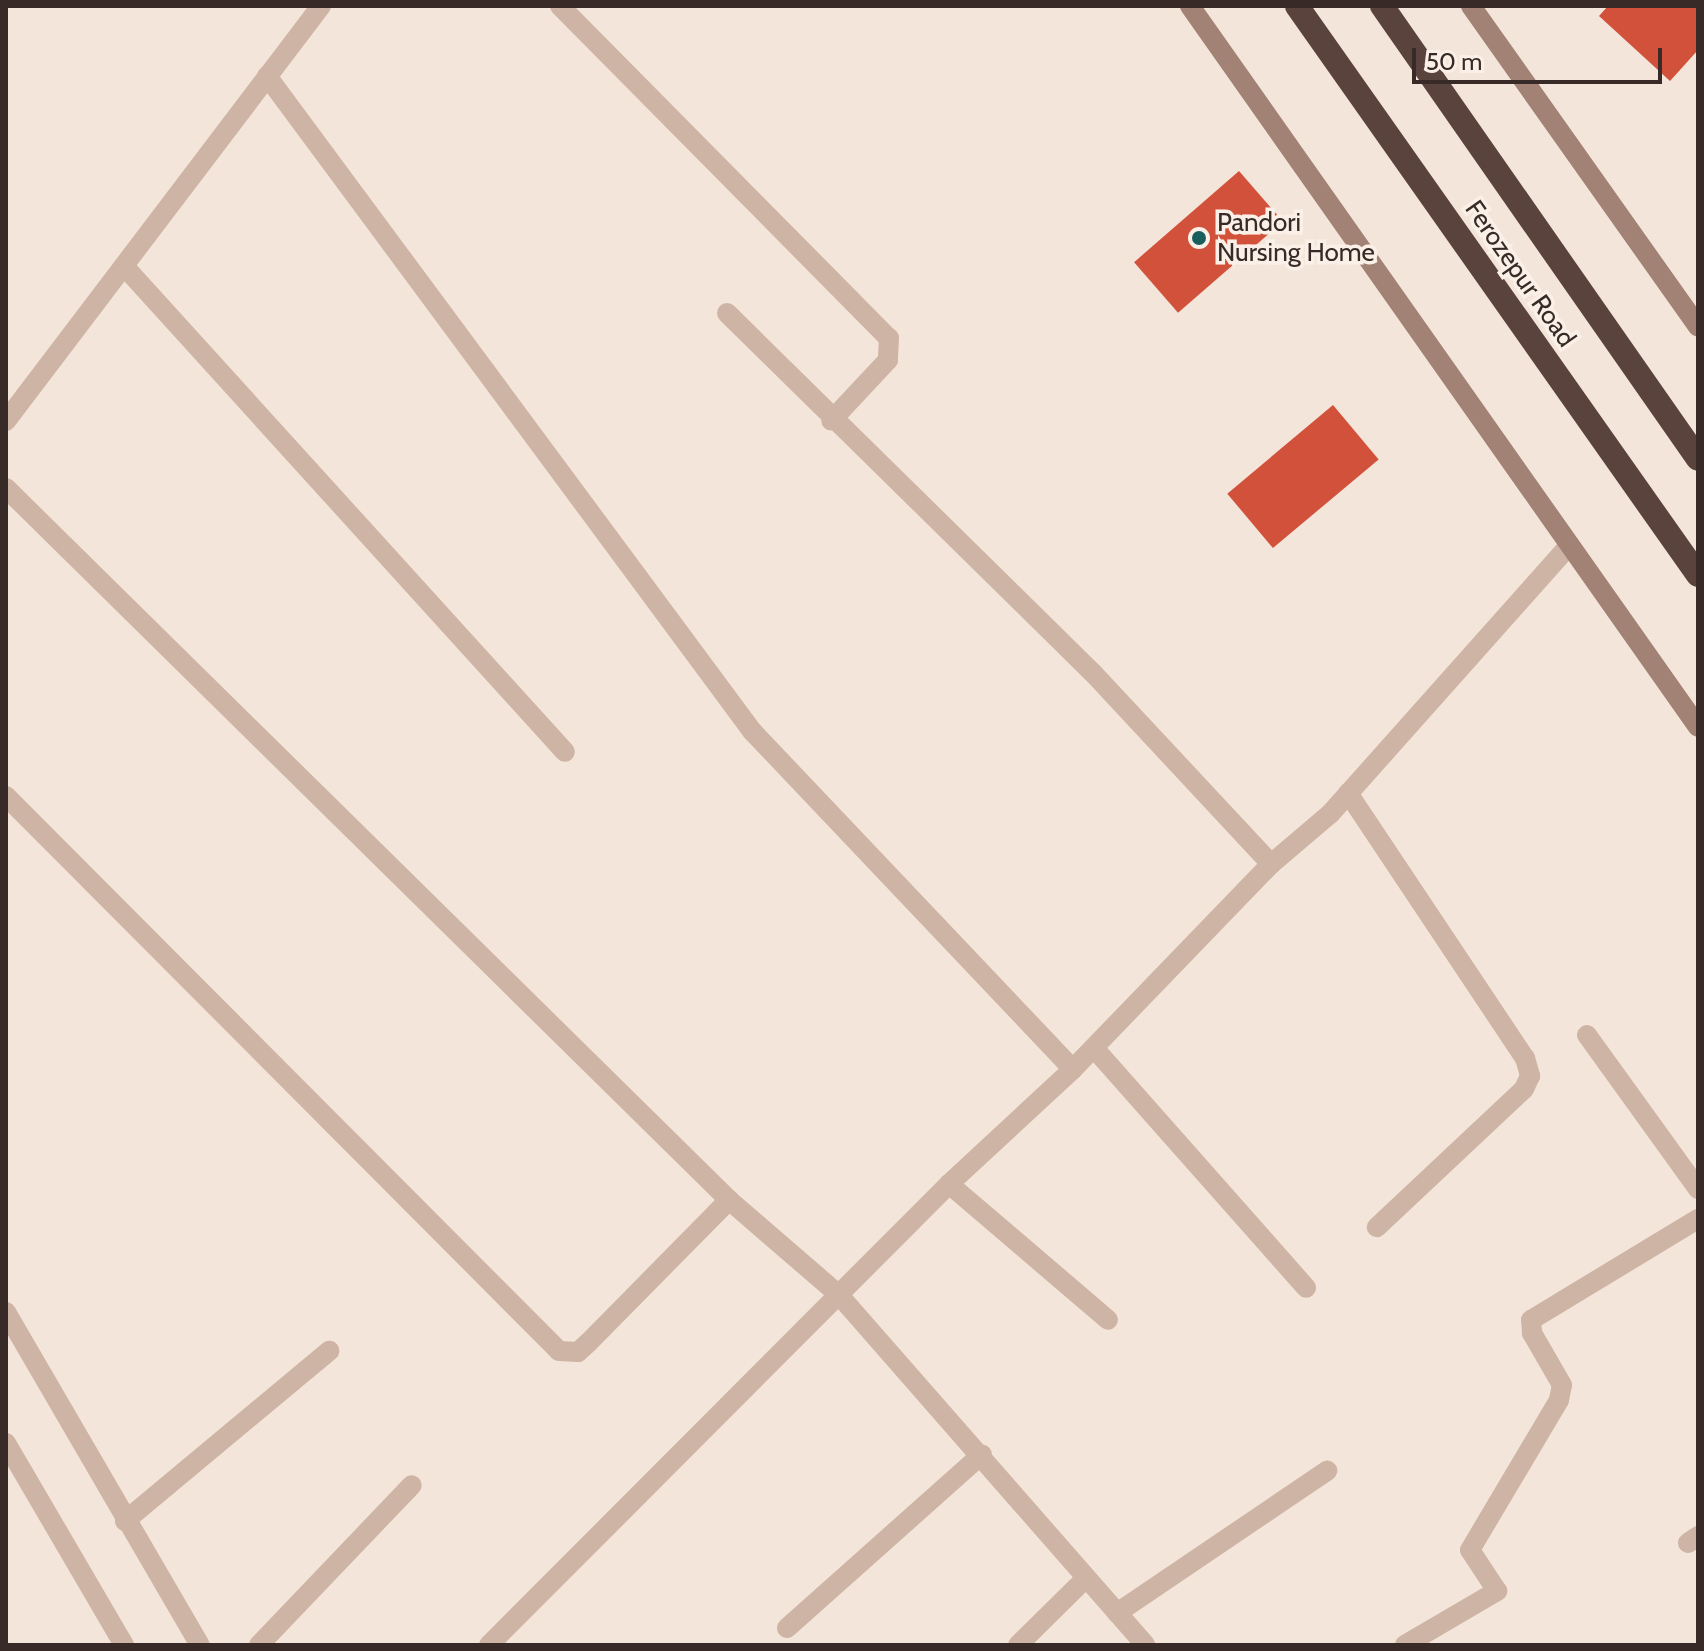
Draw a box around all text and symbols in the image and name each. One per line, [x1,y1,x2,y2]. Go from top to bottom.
scale bar [1416,32,1666,82]
text: 50 m [1426,47,1482,76]
street label: Ferozepur Road [1458,195,1582,353]
place label: Pandori Nursing Home [1217,207,1375,268]
marker: Pandori Nursing Home [1188,227,1210,249]

